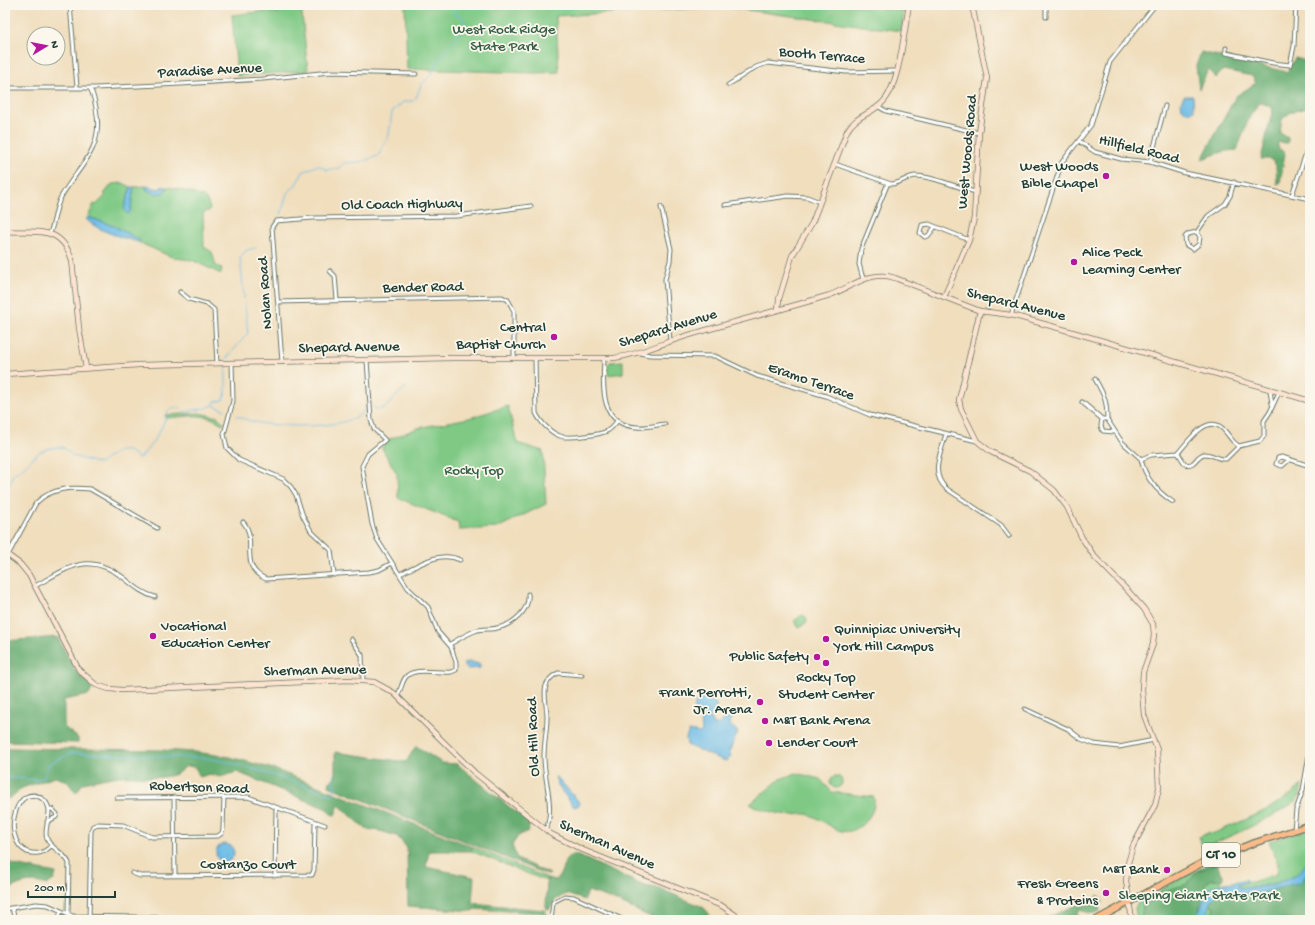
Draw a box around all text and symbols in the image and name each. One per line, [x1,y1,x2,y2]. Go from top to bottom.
park label: West Rock Ridge State Park [453,21,556,56]
north arrow [26,26,66,66]
text: N [47,40,60,49]
street label: Booth Terrace [777,43,866,69]
street label: Paradise Avenue [156,59,263,83]
street label: West Woods Road [954,93,982,210]
street label: Hillfield Road [1097,131,1182,169]
place label: West Woods Bible Chapel [1020,158,1098,193]
marker: West Woods Bible Chapel [1101,171,1111,181]
street label: Old Coach Highway [341,195,463,215]
place label: Alice Peck Learning Center [1082,244,1182,279]
street label: Nolan Road [254,255,278,330]
marker: Alice Peck Learning Center [1069,257,1079,267]
street label: Bender Road [381,278,465,298]
street label: Shepard Avenue [965,284,1068,326]
street label: Shepard Avenue [617,306,719,352]
place label: Central Baptist Church [455,319,546,354]
marker: Central Baptist Church [549,332,559,342]
street label: Shepard Avenue [298,338,400,358]
street label: Eramo Terrace [765,359,857,405]
park label: Rocky Top [444,462,504,480]
place label: Vocational Education Center [160,618,271,653]
place label: Quinnipiac University York Hill Campus [832,621,961,656]
marker: Vocational Education Center [148,631,158,641]
marker: Quinnipiac University York Hill Campus [821,634,831,644]
place label: Public Safety [728,648,810,666]
marker: Public Safety [812,652,822,662]
marker: Rocky Top Student Center [821,658,831,668]
street label: Sherman Avenue [263,661,367,681]
place label: Rocky Top Student Center [778,669,876,704]
place label: Frank Perrotti, Jr. Arena [658,684,753,719]
street label: Old Hill Road [524,696,544,777]
marker: Frank Perrotti, Jr. Arena [755,697,765,707]
place label: M&T Bank Arena [773,712,871,730]
marker: M&T Bank Arena [760,716,770,726]
place label: Lender Court [777,734,859,752]
marker: Lender Court [764,738,774,748]
street label: Robertson Road [149,777,250,799]
street label: Sherman Avenue [556,816,658,874]
road number: CT 10 [1202,843,1240,867]
street label: Costanzo Court [200,856,298,874]
place label: M&T Bank [1103,861,1160,879]
marker: M&T Bank [1162,865,1172,875]
scale bar [28,873,115,899]
place label: Fresh Greens & Proteins [1016,875,1098,910]
text: 200 m [34,882,65,896]
park label: Sleeping Giant State Park [1119,887,1281,905]
marker: Fresh Greens & Proteins [1101,888,1111,898]

